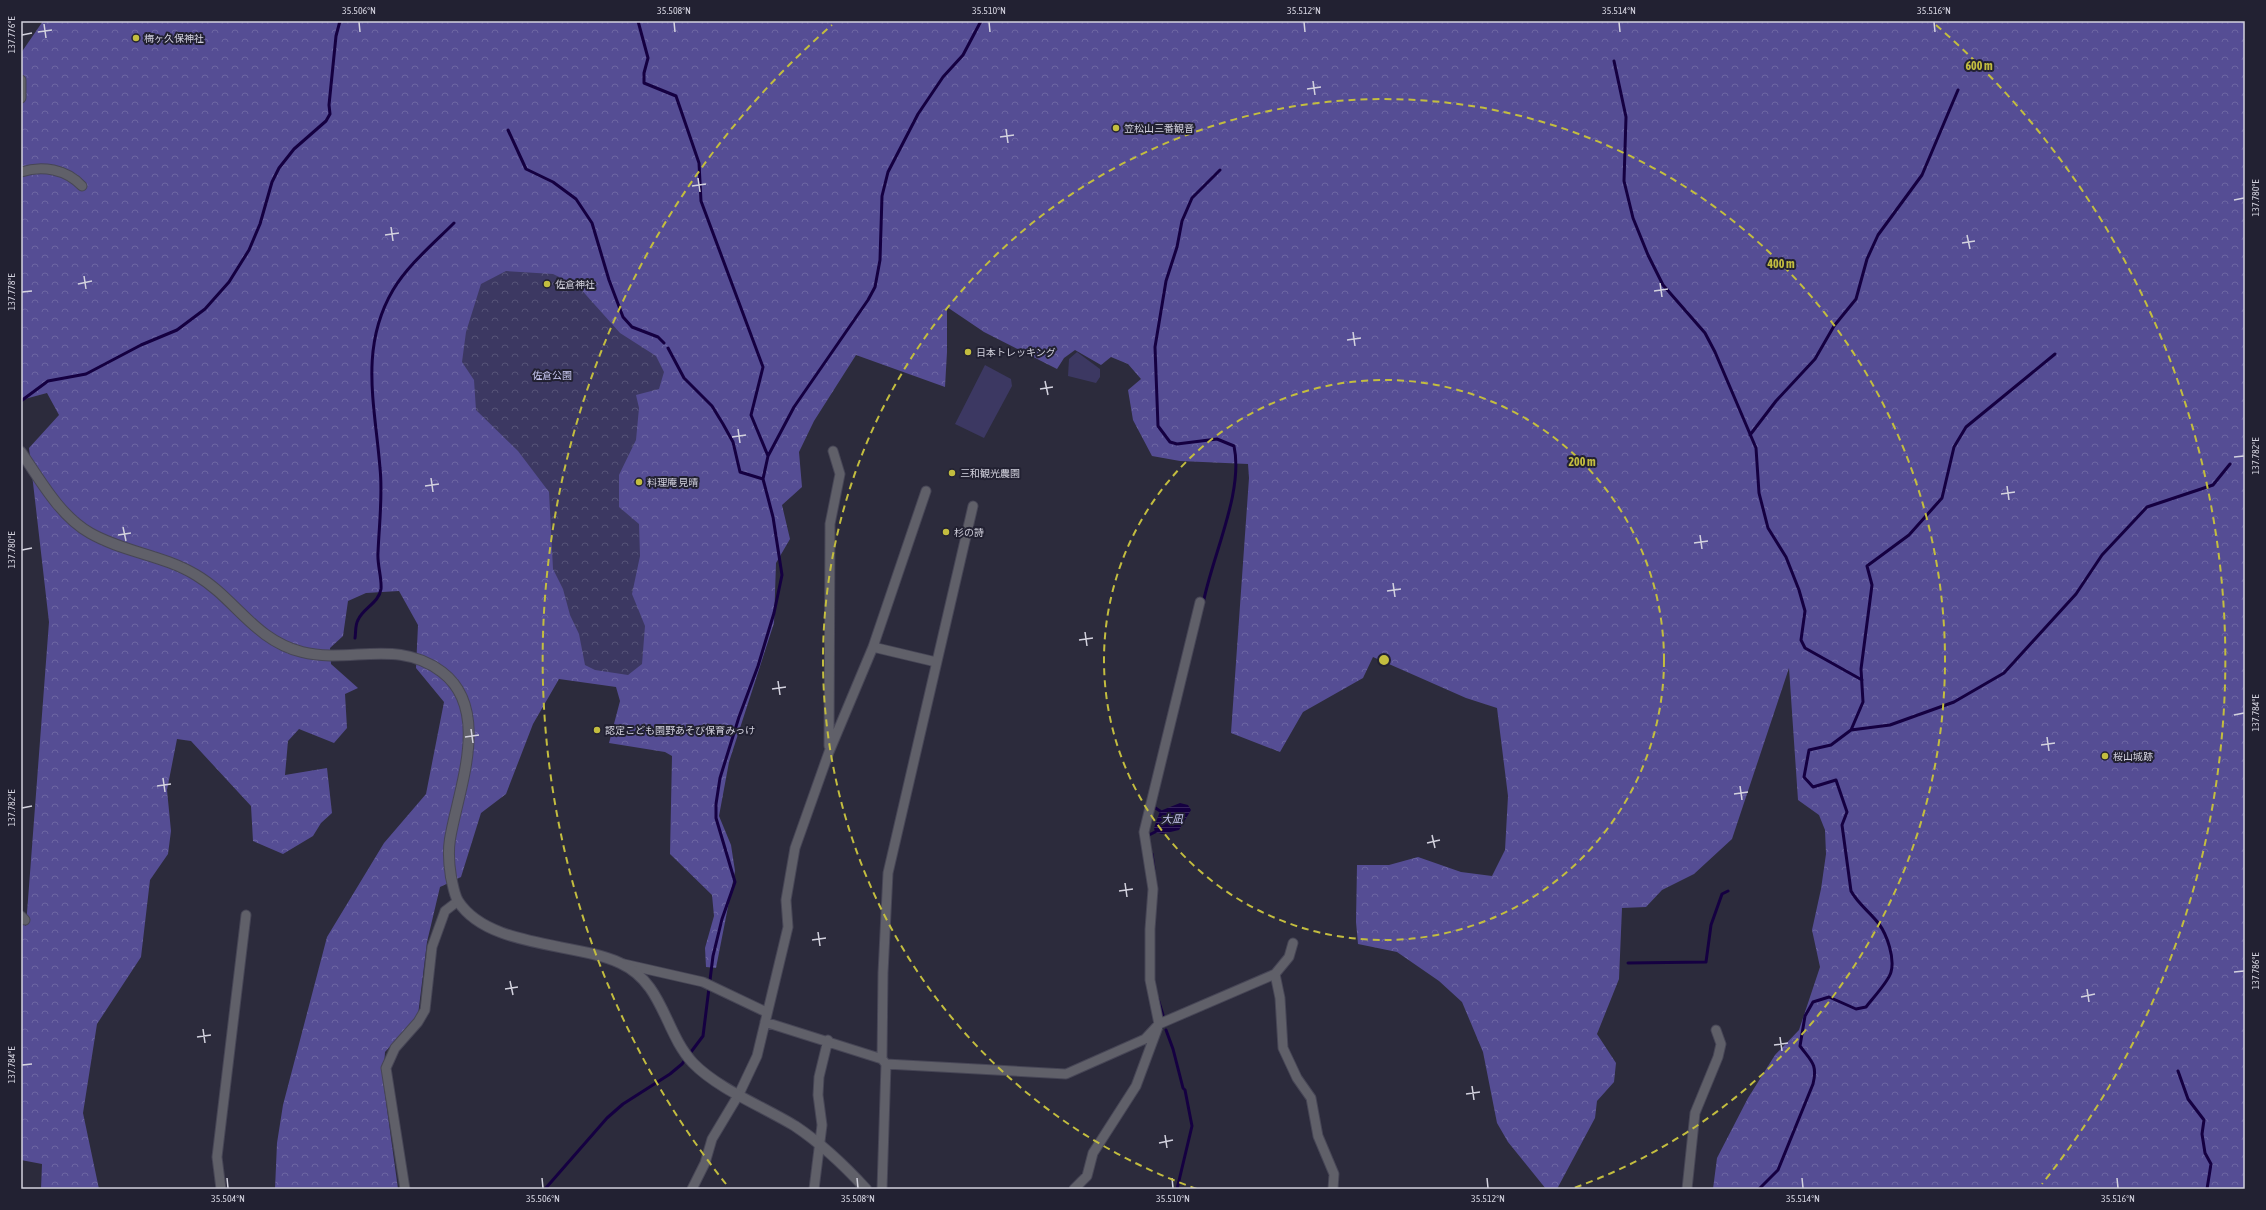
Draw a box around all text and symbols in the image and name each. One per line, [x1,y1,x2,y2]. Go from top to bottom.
text: 35.506°N [342,5,376,16]
text: 35.508°N [657,5,691,16]
text: 35.510°N [972,5,1006,16]
text: 35.512°N [1287,5,1321,16]
text: 35.514°N [1602,5,1636,16]
text: 35.516°N [1917,5,1951,16]
text: 137.776°E [6,16,17,54]
marker: 梅ヶ久保神社 [131,33,141,43]
place label: 梅ヶ久保神社 [144,33,204,44]
text: 600 m [1965,59,1993,73]
marker: 笠松山三番観音 [1111,123,1121,133]
place label: 笠松山三番観音 [1124,123,1194,134]
text: 137.780°E [2250,179,2261,217]
text: 400 m [1766,257,1795,271]
text: 137.778°E [6,273,17,311]
marker: 佐倉神社 [542,279,552,289]
place label: 佐倉神社 [555,279,595,290]
marker: 日本トレッキング [963,347,973,357]
place label: 日本トレッキング [976,347,1056,358]
park label: 佐倉公園 [532,370,572,381]
text: 137.782°E [2250,437,2261,475]
text: 200 m [1568,455,1596,469]
marker: 三和観光農園 [947,468,957,478]
place label: 三和観光農園 [960,468,1020,479]
marker: 料理庵 見晴 [634,477,644,487]
place label: 料理庵 見晴 [647,477,698,488]
marker: 杉の詩 [941,527,951,537]
place label: 杉の詩 [954,527,984,538]
text: 137.780°E [6,531,17,569]
centre of rings [1377,653,1391,667]
text: 137.784°E [2250,694,2261,732]
marker: 認定こども園野あそび保育みっけ [592,725,602,735]
place label: 認定こども園野あそび保育みっけ [605,725,755,736]
marker: 桜山城跡 [2100,751,2110,761]
place label: 桜山城跡 [2113,751,2153,762]
text: 137.782°E [6,789,17,827]
water label: 大凪 [1161,813,1184,825]
text: 137.786°E [2250,952,2261,990]
text: 137.784°E [6,1046,17,1084]
text: 35.504°N [211,1193,245,1204]
text: 35.506°N [526,1193,560,1204]
text: 35.508°N [841,1193,875,1204]
text: 35.510°N [1156,1193,1190,1204]
text: 35.512°N [1471,1193,1505,1204]
text: 35.514°N [1786,1193,1820,1204]
text: 35.516°N [2101,1193,2135,1204]

